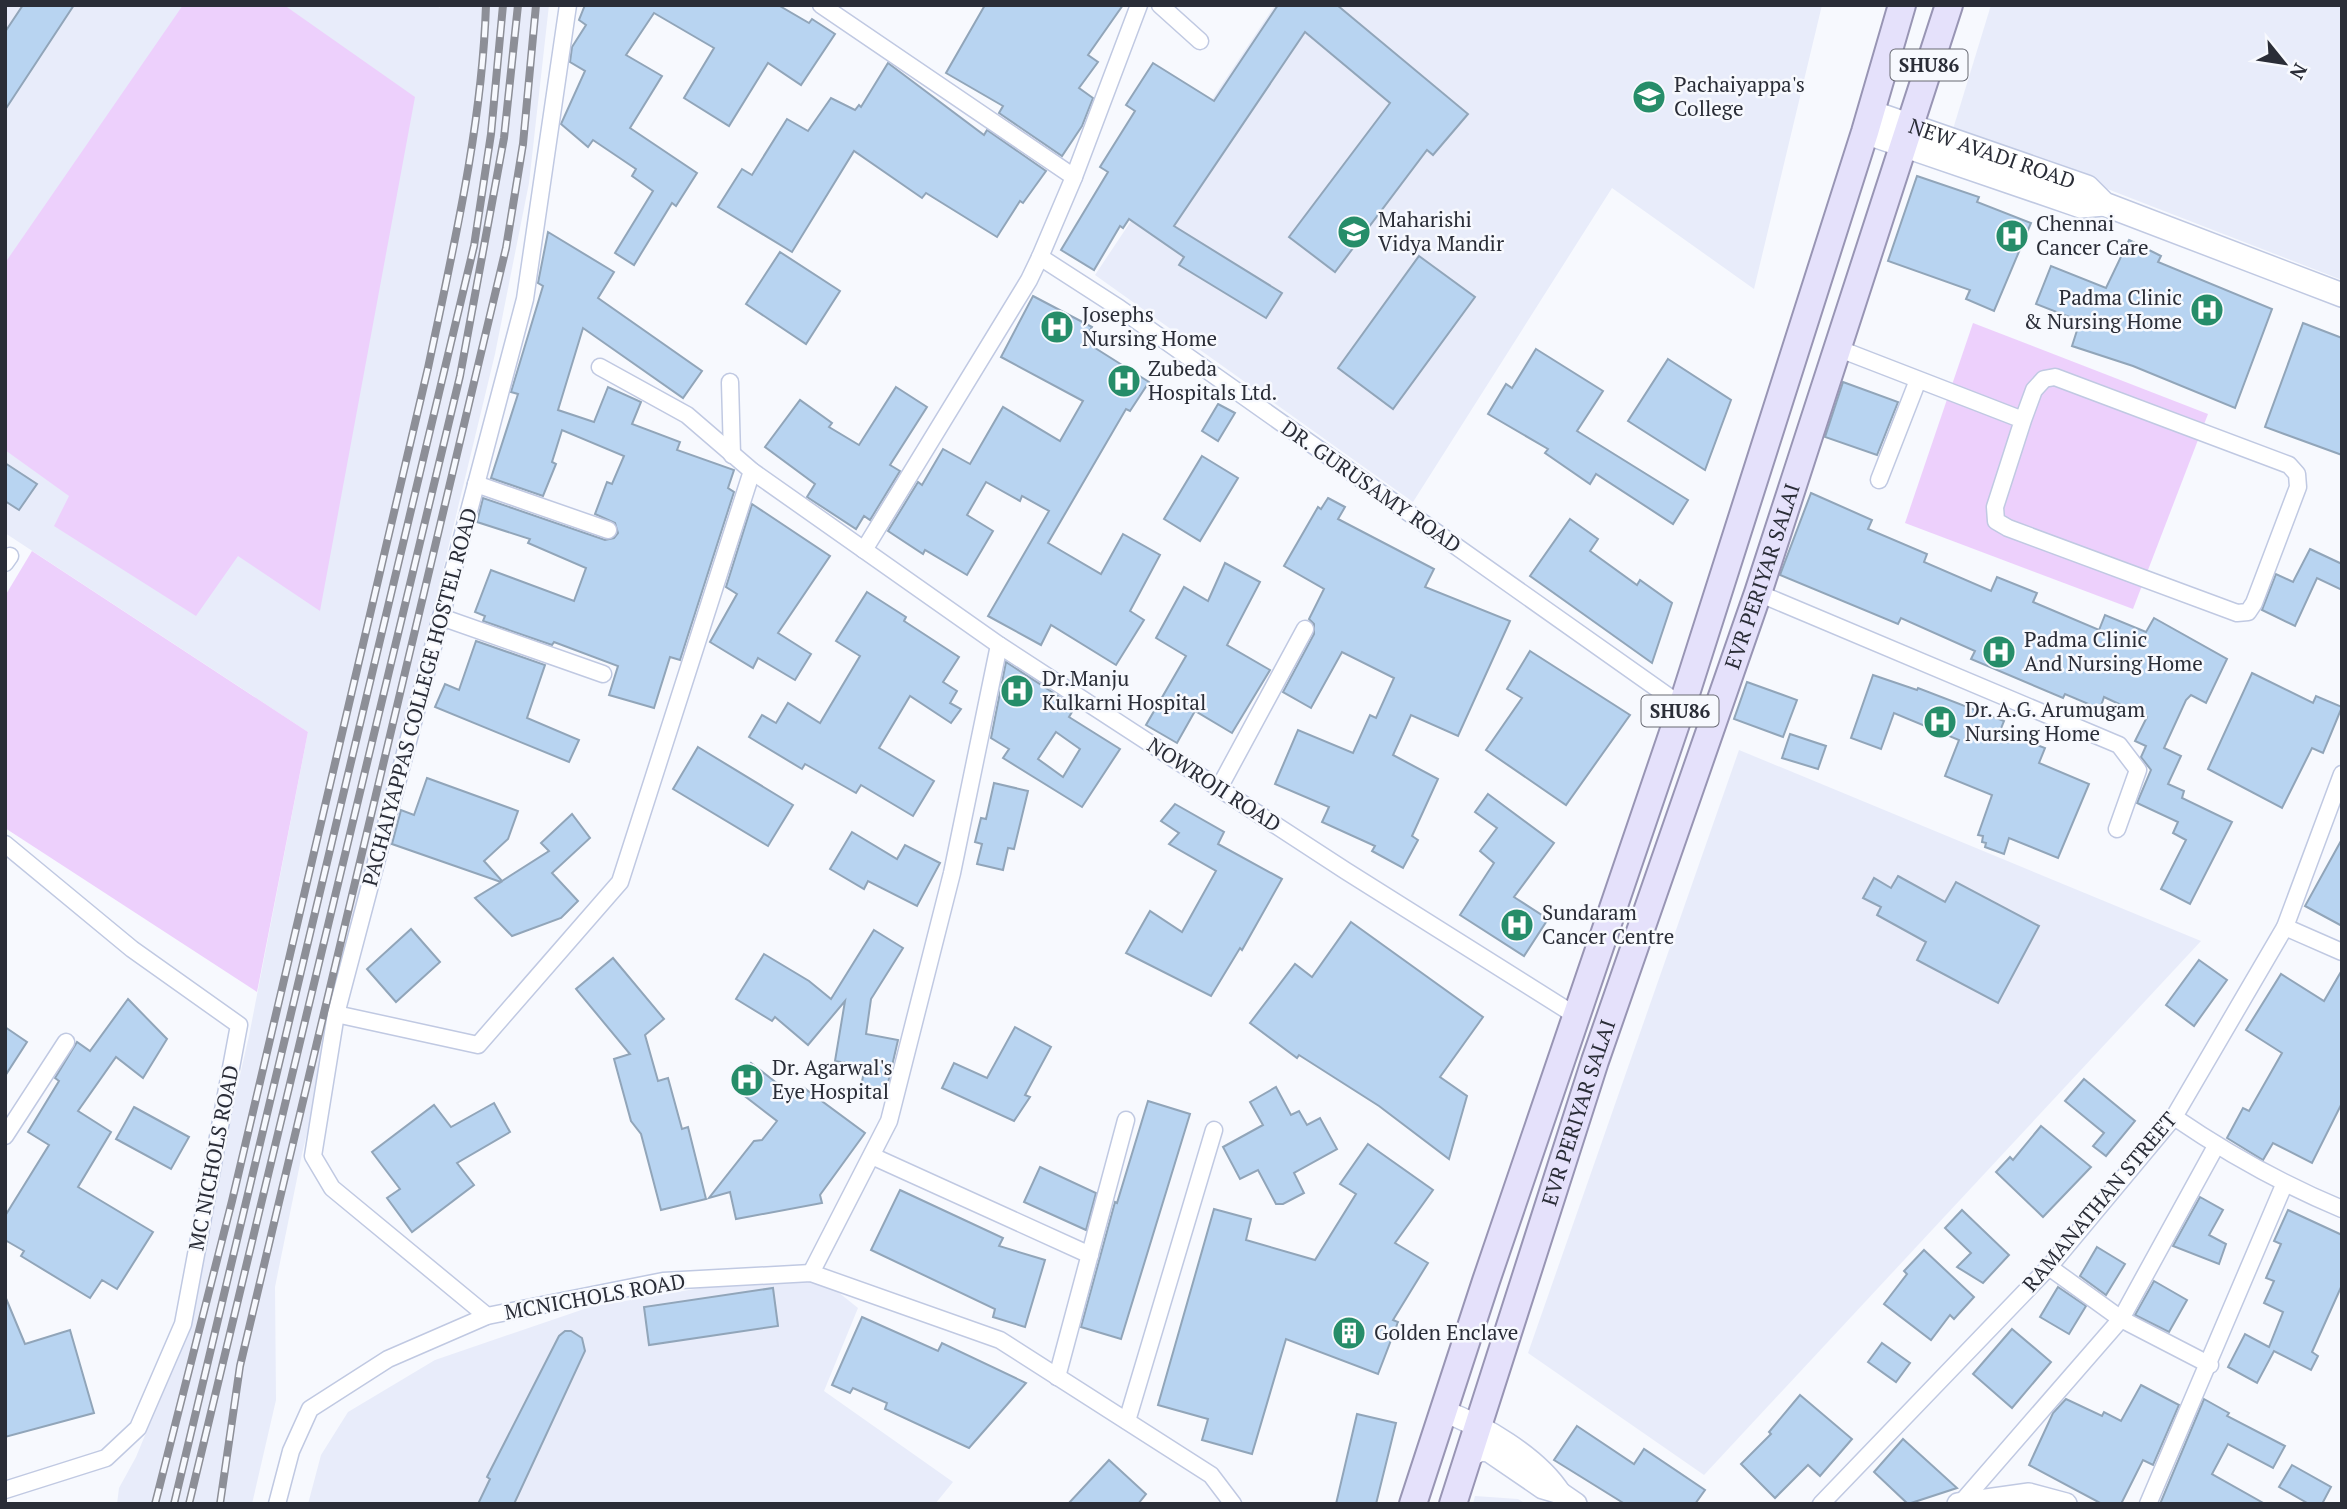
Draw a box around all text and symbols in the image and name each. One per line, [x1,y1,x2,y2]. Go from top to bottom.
north arrow [2249,28,2319,98]
road number: SHU86 [1890,50,1968,80]
text: N [2284,59,2314,85]
place label: Pachaiyappa's College [1674,70,1805,122]
school or university icon: Pachaiyappa's College [1630,78,1668,116]
street label: NEW AVADI ROAD [1905,111,2079,195]
place label: Maharishi Vidya Mandir [1378,205,1504,257]
place label: Chennai Cancer Care [2036,209,2149,261]
school or university icon: Maharishi Vidya Mandir [1335,213,1373,251]
hospital icon: Chennai Cancer Care [1993,217,2031,255]
place label: Padma Clinic & Nursing Home [2024,283,2182,335]
hospital icon: Padma Clinic & Nursing Home [2188,291,2226,329]
place label: Josephs Nursing Home [1082,300,1217,352]
hospital icon: Josephs Nursing Home [1038,308,1076,346]
place label: Zubeda Hospitals Ltd. [1148,354,1277,406]
hospital icon: Zubeda Hospitals Ltd. [1105,362,1143,400]
street label: DR. GURUSAMY ROAD [1276,414,1467,559]
street label: EVR PERIYAR SALAI [1718,480,1806,673]
street label: PACHAIYAPPAS COLLEGE HOSTEL ROAD [355,504,483,889]
place label: Padma Clinic And Nursing Home [2024,625,2203,677]
hospital icon: Padma Clinic And Nursing Home [1980,633,2018,671]
place label: Dr.Manju Kulkarni Hospital [1042,664,1206,716]
hospital icon: Dr.Manju Kulkarni Hospital [998,672,1036,710]
place label: Dr. A.G. Arumugam Nursing Home [1965,695,2145,747]
road number: SHU86 [1642,696,1718,726]
hospital icon: Dr. A.G. Arumugam Nursing Home [1921,703,1959,741]
street label: NOWROJI ROAD [1142,730,1287,838]
place label: Sundaram Cancer Centre [1542,898,1674,950]
hospital icon: Sundaram Cancer Centre [1498,906,1536,944]
street label: EVR PERIYAR SALAI [1535,1016,1621,1209]
place label: Dr. Agarwal's Eye Hospital [772,1053,893,1105]
hospital icon: Dr. Agarwal's Eye Hospital [728,1061,766,1099]
street label: MC NICHOLS ROAD [181,1063,245,1253]
street label: RAMANATHAN STREET [2016,1106,2183,1297]
street label: MCNICHOLS ROAD [502,1266,687,1326]
building icon: Golden Enclave [1330,1314,1368,1352]
place label: Golden Enclave [1374,1318,1518,1346]

